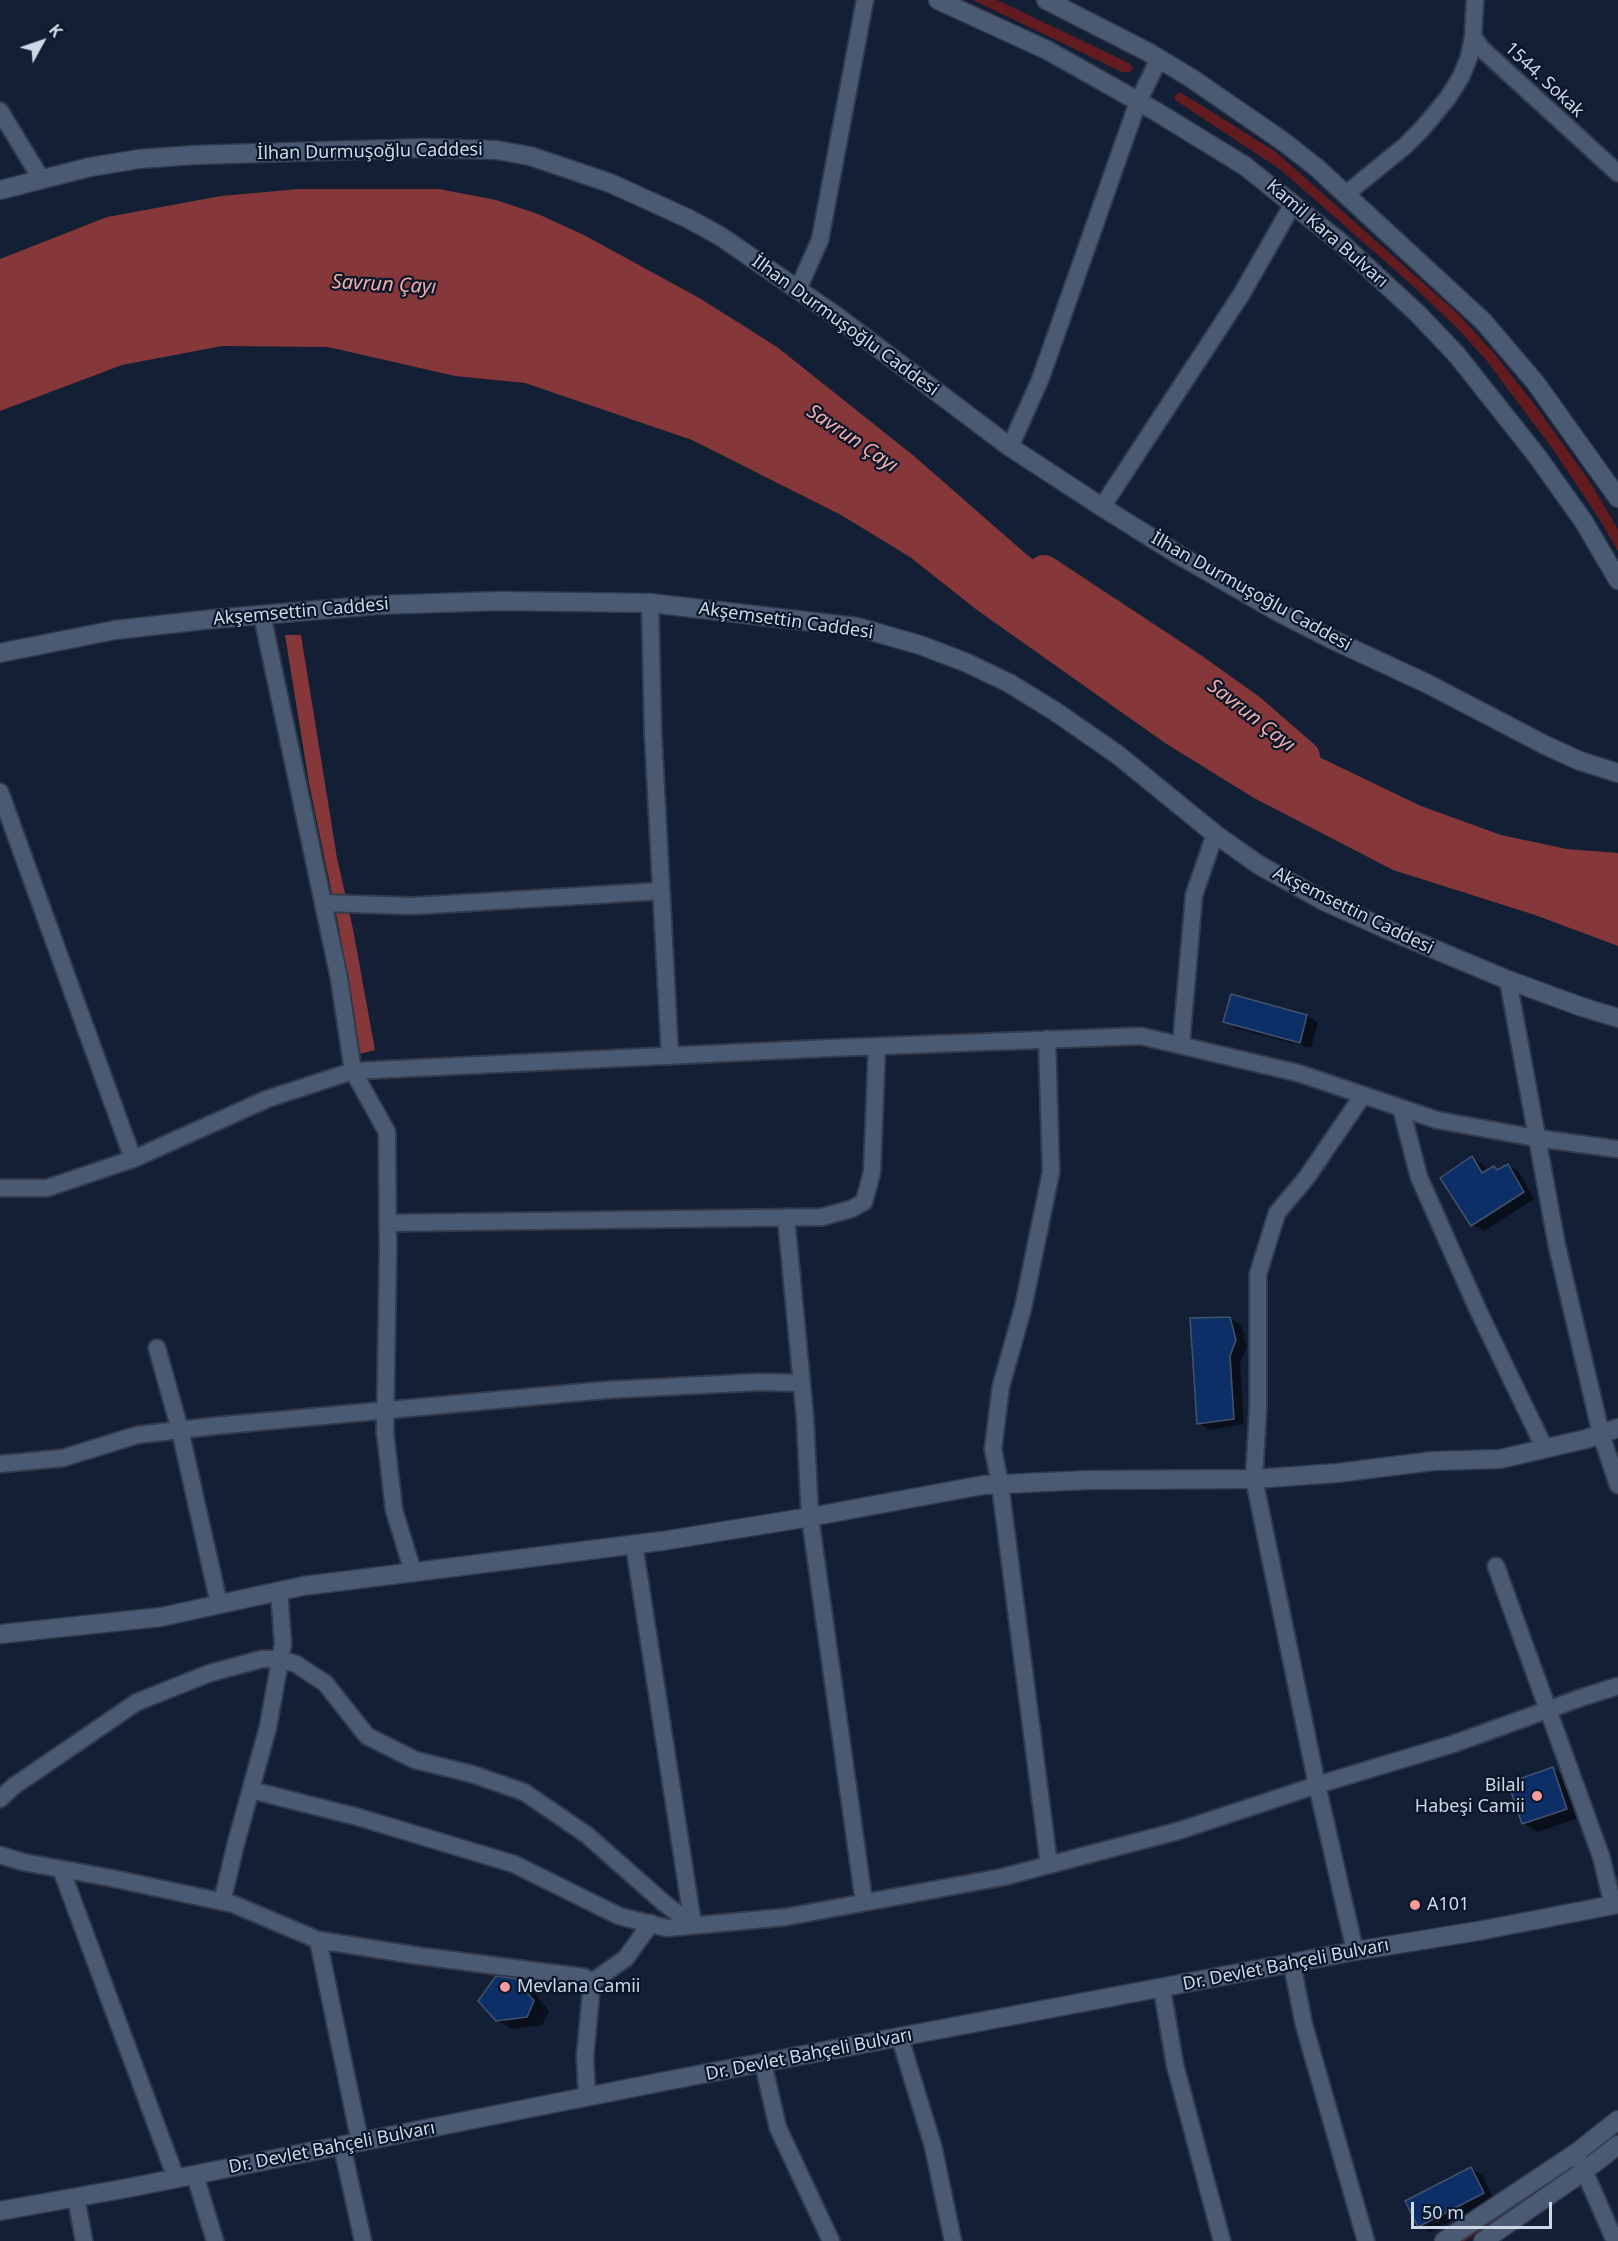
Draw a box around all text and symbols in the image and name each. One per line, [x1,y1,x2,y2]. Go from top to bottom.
north arrow [12,12,72,72]
text: K [44,19,68,42]
street label: 1544. Sokak [1500,38,1588,122]
street label: İlhan Durmuşoğlu Caddesi [257,139,483,165]
street label: Kamil Kara Bulvarı [1262,175,1392,293]
street label: İlhan Durmuşoğlu Caddesi [747,251,943,401]
water label: Savrun Çayı [331,270,437,300]
water label: Savrun Çayı [802,400,902,478]
street label: İlhan Durmuşoğlu Caddesi [1147,528,1355,656]
street label: Akşemsettin Caddesi [212,594,390,630]
street label: Akşemsettin Caddesi [697,598,875,644]
water label: Savrun Çayı [1202,674,1300,758]
street label: Akşemsettin Caddesi [1269,863,1437,959]
place label: Bilalı Habeşi Camii [1415,1775,1525,1818]
marker: Bilalı Habeşi Camii [1530,1789,1544,1803]
place label: A101 [1427,1894,1469,1916]
marker: A101 [1408,1898,1422,1912]
street label: Dr. Devlet Bahçeli Bulvarı [1181,1934,1391,1996]
place label: Mevlana Camii [517,1976,640,1998]
marker: Mevlana Camii [498,1980,512,1994]
street label: Dr. Devlet Bahçeli Bulvarı [704,2024,914,2086]
street label: Dr. Devlet Bahçeli Bulvarı [227,2117,437,2179]
scale bar [1414,2190,1555,2228]
text: 50 m [1422,2200,1464,2224]

